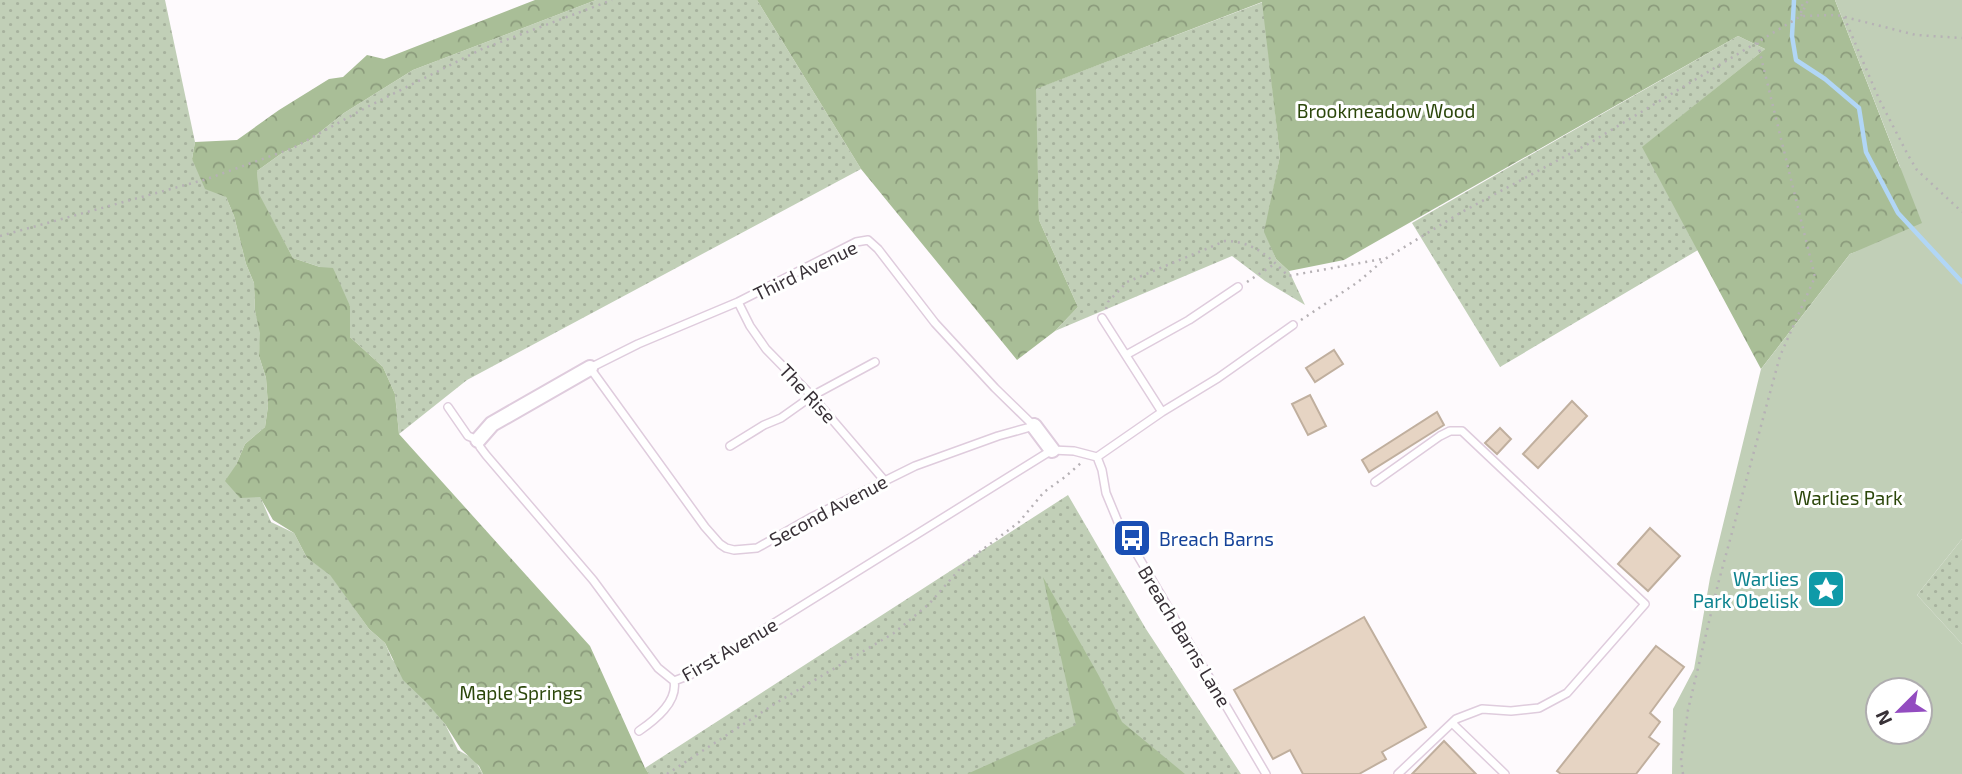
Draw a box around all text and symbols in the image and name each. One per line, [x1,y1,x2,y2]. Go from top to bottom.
park label: Brookmeadow Wood [1297,99,1475,122]
street label: Third Avenue [749,235,861,305]
street label: The Rise [775,359,841,427]
street label: Second Avenue [765,469,891,551]
park label: Warlies Park [1793,486,1903,509]
bus stop icon: Breach Barns [1111,517,1153,559]
place label: Breach Barns [1159,527,1274,550]
street label: Breach Barns Lane [1134,561,1236,711]
place label: Warlies Park Obelisk [1693,567,1799,612]
place icon: Warlies Park Obelisk [1805,568,1847,610]
street label: First Avenue [677,612,781,686]
north arrow [1864,676,1934,746]
park label: Maple Springs [459,681,583,704]
text: N [1870,707,1896,729]

